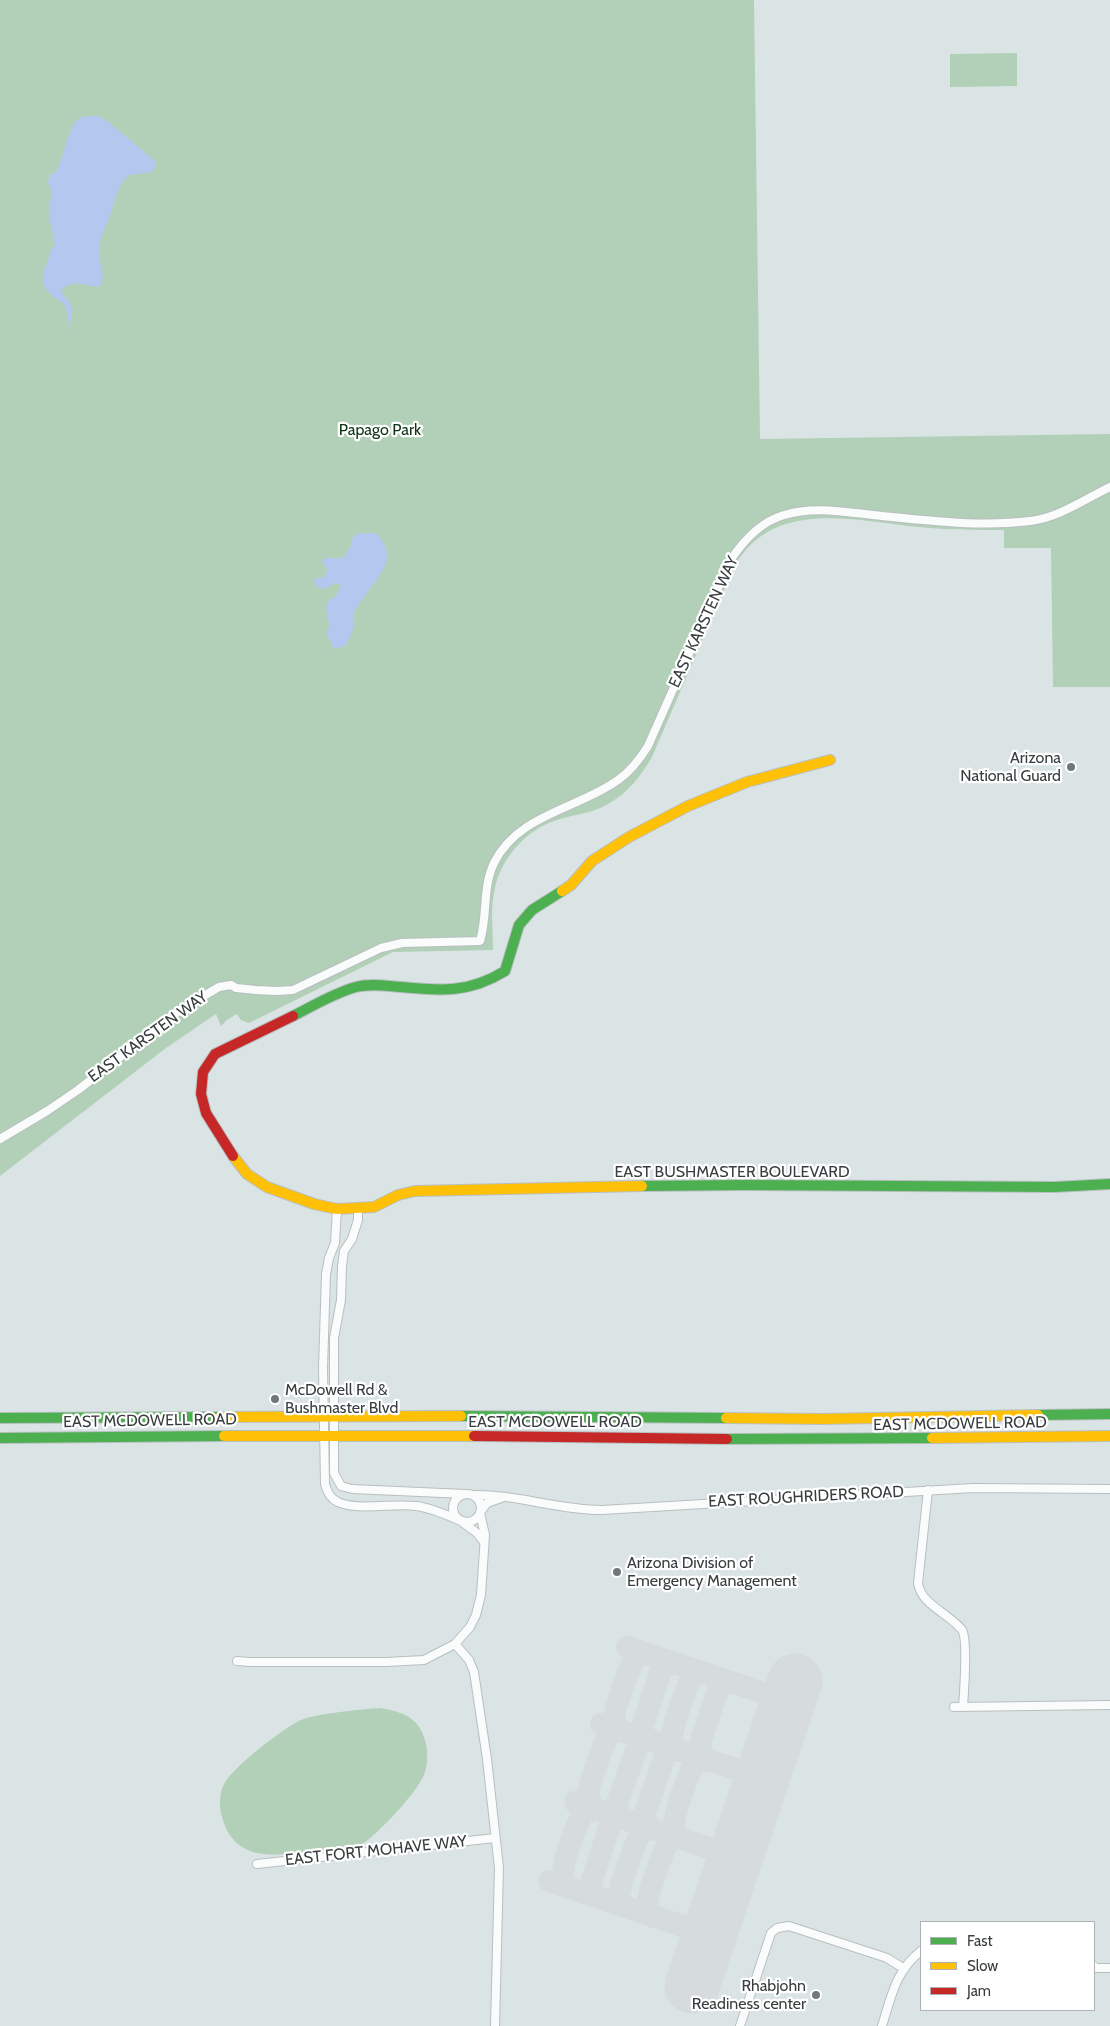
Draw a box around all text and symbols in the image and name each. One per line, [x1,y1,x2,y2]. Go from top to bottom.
park label: Papago Park [339,420,421,440]
street label: EAST KARSTEN WAY [665,553,743,691]
place label: Arizona National Guard [960,748,1061,786]
marker: Arizona National Guard [1065,761,1077,773]
street label: EAST KARSTEN WAY [85,987,211,1087]
street label: EAST BUSHMASTER BOULEVARD [614,1162,850,1182]
place label: McDowell Rd & Bushmaster Blvd [285,1380,398,1418]
marker: McDowell Rd & Bushmaster Blvd [269,1393,281,1405]
street label: EAST MCDOWELL ROAD [63,1410,237,1432]
street label: EAST MCDOWELL ROAD [468,1412,642,1432]
street label: EAST MCDOWELL ROAD [873,1413,1047,1435]
street label: EAST ROUGHRIDERS ROAD [708,1482,904,1512]
place label: Arizona Division of Emergency Management [627,1553,797,1591]
marker: Arizona Division of Emergency Management [611,1566,623,1578]
street label: EAST FORT MOHAVE WAY [284,1832,468,1870]
legend [920,1921,1095,2011]
text: Fast [967,1932,992,1950]
text: Slow [967,1957,998,1975]
place label: Rhabjohn Readiness center [692,1976,806,2014]
text: Jam [967,1982,991,2000]
marker: Rhabjohn Readiness center [810,1989,822,2001]

